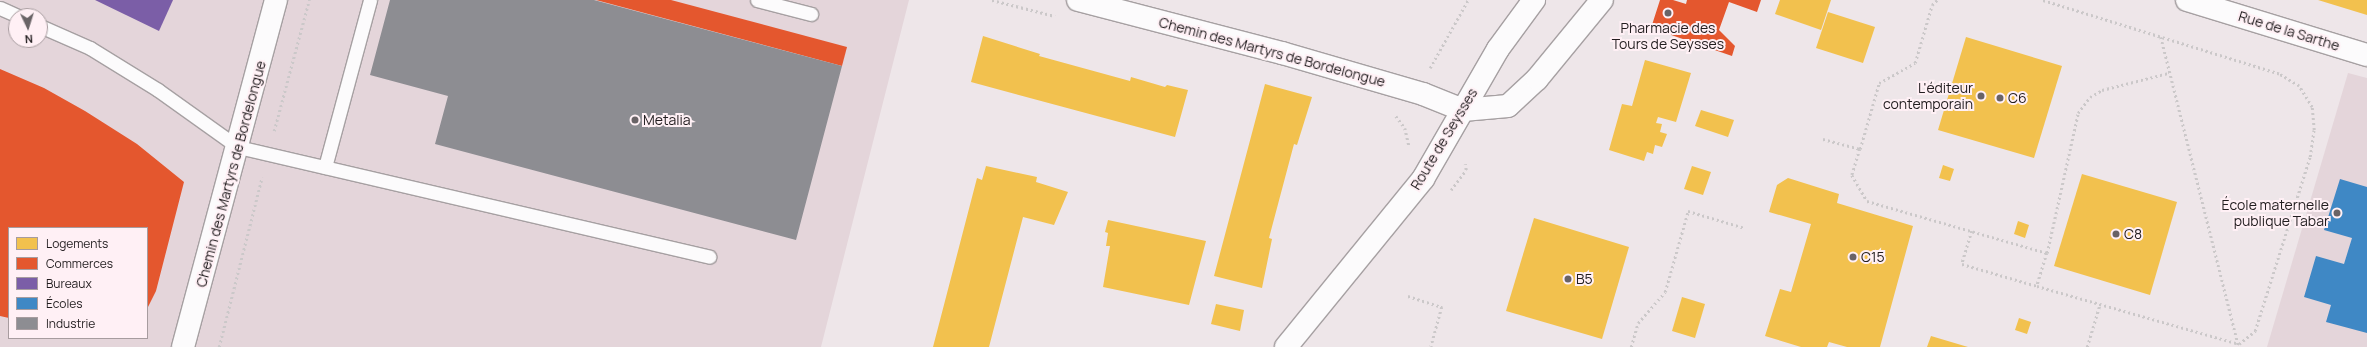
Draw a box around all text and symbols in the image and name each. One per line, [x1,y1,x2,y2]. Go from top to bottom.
north arrow [8,8,48,48]
marker: Pharmacie des Tours de Seysses [1663,8,1673,18]
street label: Rue de la Sarthe [2236,8,2342,54]
street label: Chemin des Martyrs de Bordelongue [1157,14,1387,90]
place label: Pharmacie des Tours de Seysses [1612,20,1724,52]
text: N [24,32,33,47]
street label: Chemin des Martyrs de Bordelongue [193,59,269,289]
place label: L'éditeur contemporain [1883,80,1973,112]
street label: Route de Seysses [1407,85,1481,193]
place label: C6 [2008,90,2027,106]
marker: L'éditeur contemporain [1976,91,1986,101]
marker: C6 [1995,93,2005,103]
place label: Metalia [643,112,691,128]
marker: Metalia [630,115,640,125]
place label: École maternelle publique Tabar [2222,197,2329,230]
marker: École maternelle publique Tabar [2332,208,2342,218]
place label: C8 [2124,226,2142,242]
legend [8,227,148,339]
marker: C8 [2111,229,2121,239]
text: Logements [46,235,108,252]
place label: C15 [1861,249,1885,265]
marker: C15 [1848,252,1858,262]
text: Commerces [46,255,113,272]
place label: B5 [1576,271,1593,287]
marker: B5 [1563,274,1573,284]
text: Bureaux [46,275,92,292]
text: Écoles [46,295,83,312]
text: Industrie [46,315,95,332]

